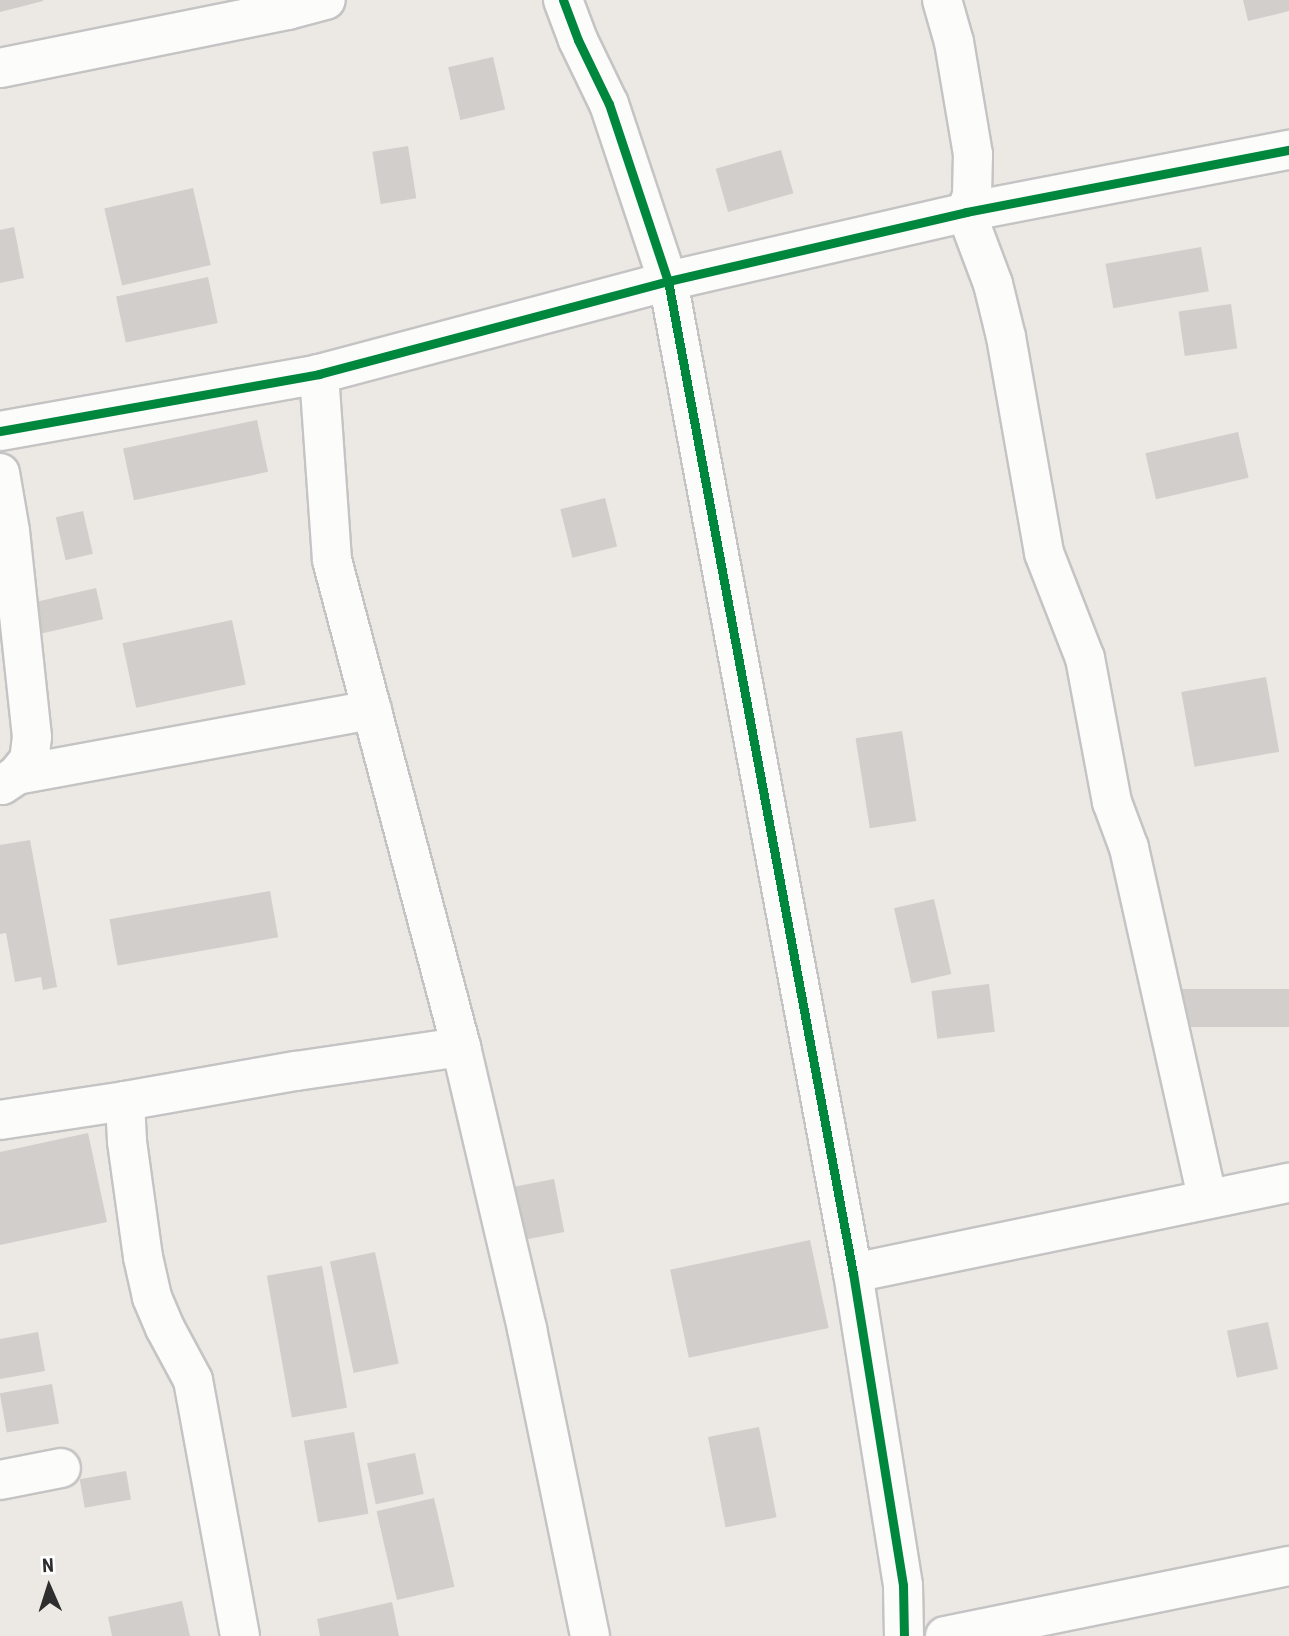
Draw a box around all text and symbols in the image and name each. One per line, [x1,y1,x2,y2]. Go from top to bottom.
north arrow [14,1552,84,1622]
text: N [41,1554,54,1577]

